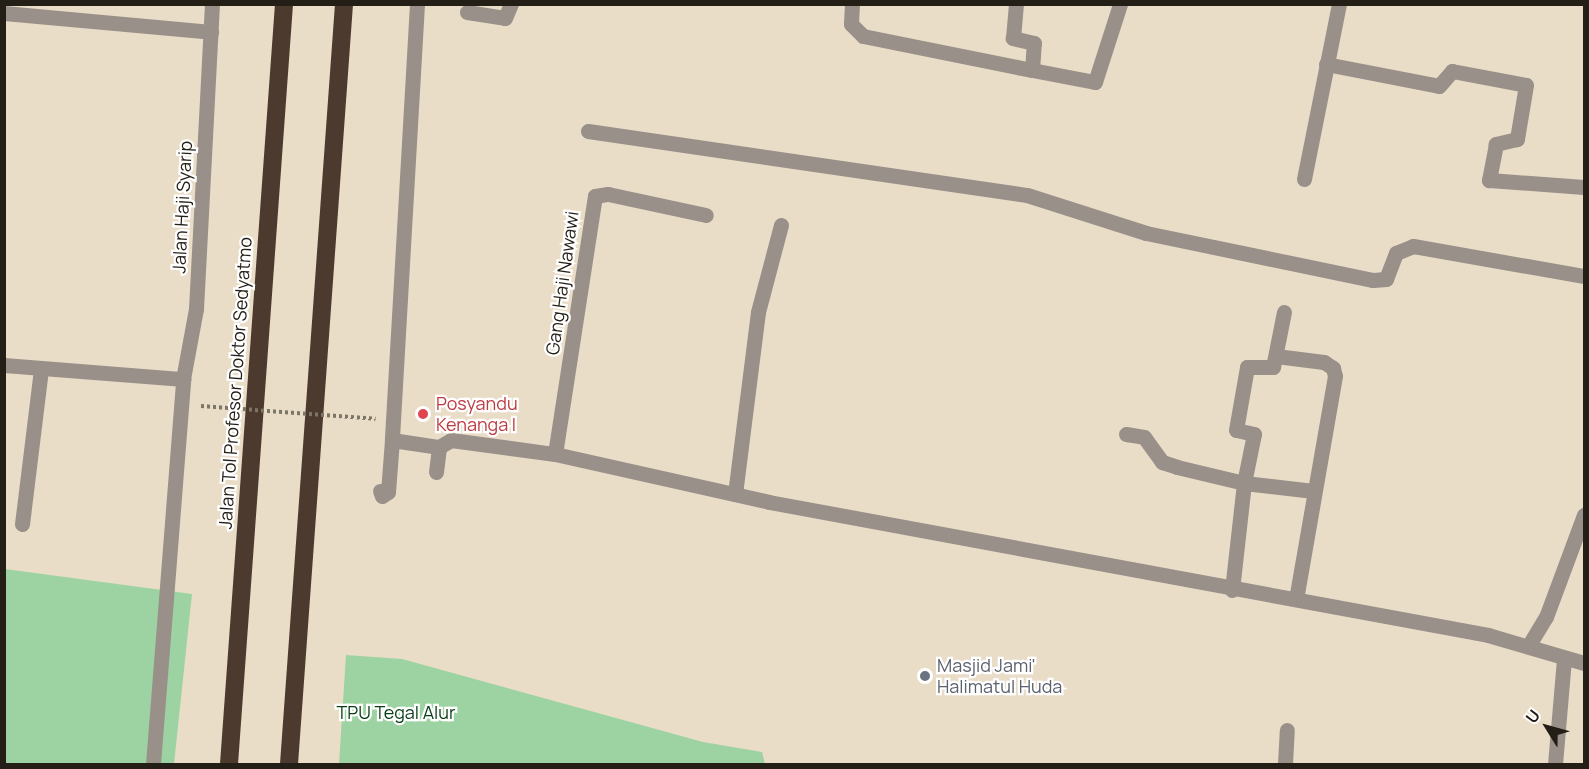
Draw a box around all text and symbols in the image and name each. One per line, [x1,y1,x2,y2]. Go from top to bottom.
street label: Jalan Haji Syarip [168,140,196,274]
street label: Gang Haji Nawawi [541,210,583,356]
street label: Jalan Tol Profesor Doktor Sedyatmo [214,236,256,530]
place label: Posyandu Kenanga I [436,393,518,436]
marker: Posyandu Kenanga I [414,405,432,423]
place label: Masjid Jami' Halimatul Huda [937,655,1062,698]
marker: Masjid Jami' Halimatul Huda [918,669,932,683]
north arrow [1517,697,1577,757]
park label: TPU Tegal Alur [337,701,455,723]
text: U [1520,705,1545,727]

